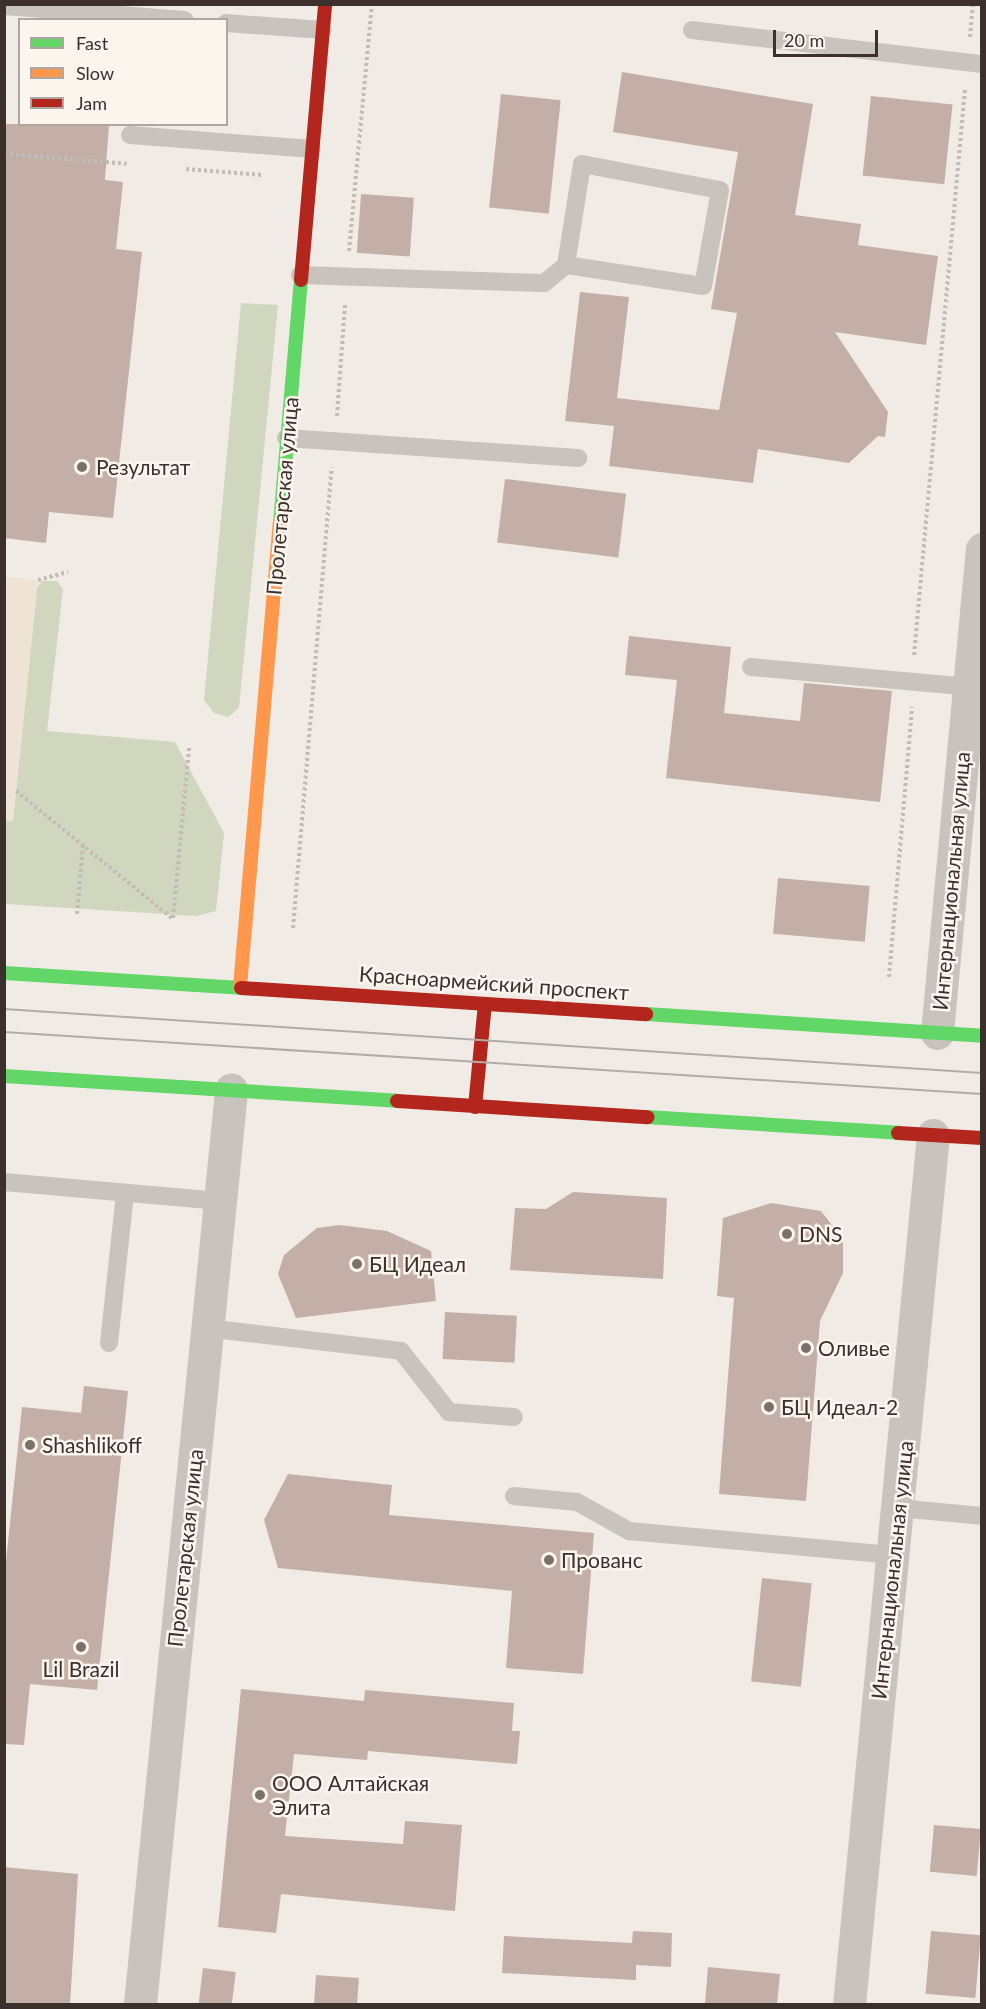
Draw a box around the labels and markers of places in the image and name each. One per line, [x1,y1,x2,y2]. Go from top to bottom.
place label: Результат [96,454,190,480]
marker: Результат [73,458,91,476]
place label: DNS [799,1221,842,1247]
marker: DNS [780,1227,794,1241]
place label: БЦ Идеал [369,1251,466,1277]
marker: БЦ Идеал [350,1257,364,1271]
place label: Оливье [818,1335,890,1361]
marker: Оливье [799,1341,813,1355]
place label: БЦ Идеал-2 [781,1394,898,1420]
marker: БЦ Идеал-2 [762,1400,776,1414]
place label: Shashlikoff [42,1432,142,1458]
marker: Shashlikoff [23,1438,37,1452]
place label: Прованс [561,1547,643,1573]
marker: Прованс [542,1553,556,1567]
marker: Lil Brazil [74,1640,88,1654]
place label: Lil Brazil [43,1656,119,1682]
place label: ООО Алтайская Элита [272,1770,429,1820]
marker: ООО Алтайская Элита [253,1788,267,1802]

